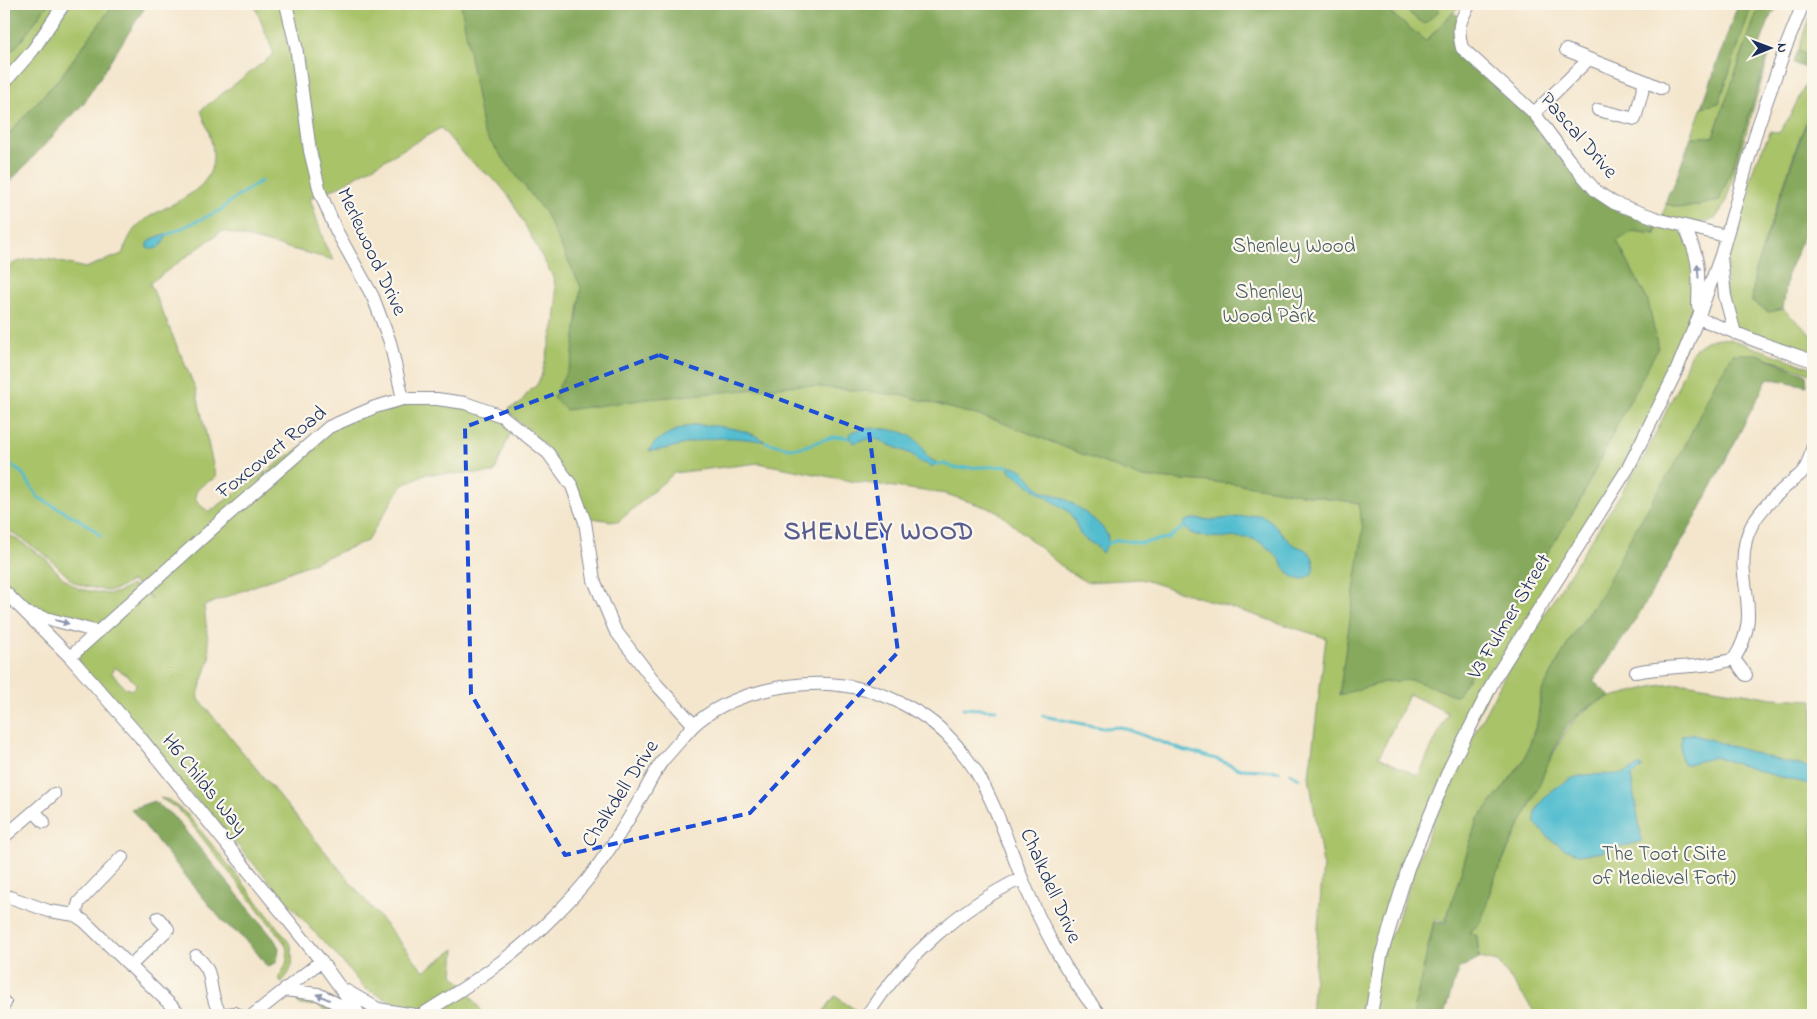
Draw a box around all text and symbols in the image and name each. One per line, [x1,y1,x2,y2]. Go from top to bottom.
north arrow [1744,22,1794,72]
text: N [1771,43,1792,53]
street label: Pascal Drive [1532,86,1625,186]
street label: Merlewood Drive [328,183,414,321]
park label: Shenley Wood [1233,232,1356,264]
one-way arrow [1694,262,1702,278]
park label: Shenley Wood Park [1222,278,1316,332]
street label: Foxcovert Road [210,399,334,508]
district label: SHENLEY WOOD [784,514,974,552]
street label: V3 Fulmer Street [1460,549,1559,686]
one-way arrow [54,618,69,626]
street label: H6 Childs Way [152,728,254,843]
street label: Chalkdell Drive [575,734,667,854]
street label: Chalkdell Drive [1011,824,1089,949]
park label: The Toot (Site of Medieval Fort) [1592,840,1736,894]
one-way arrow [316,992,330,1000]

